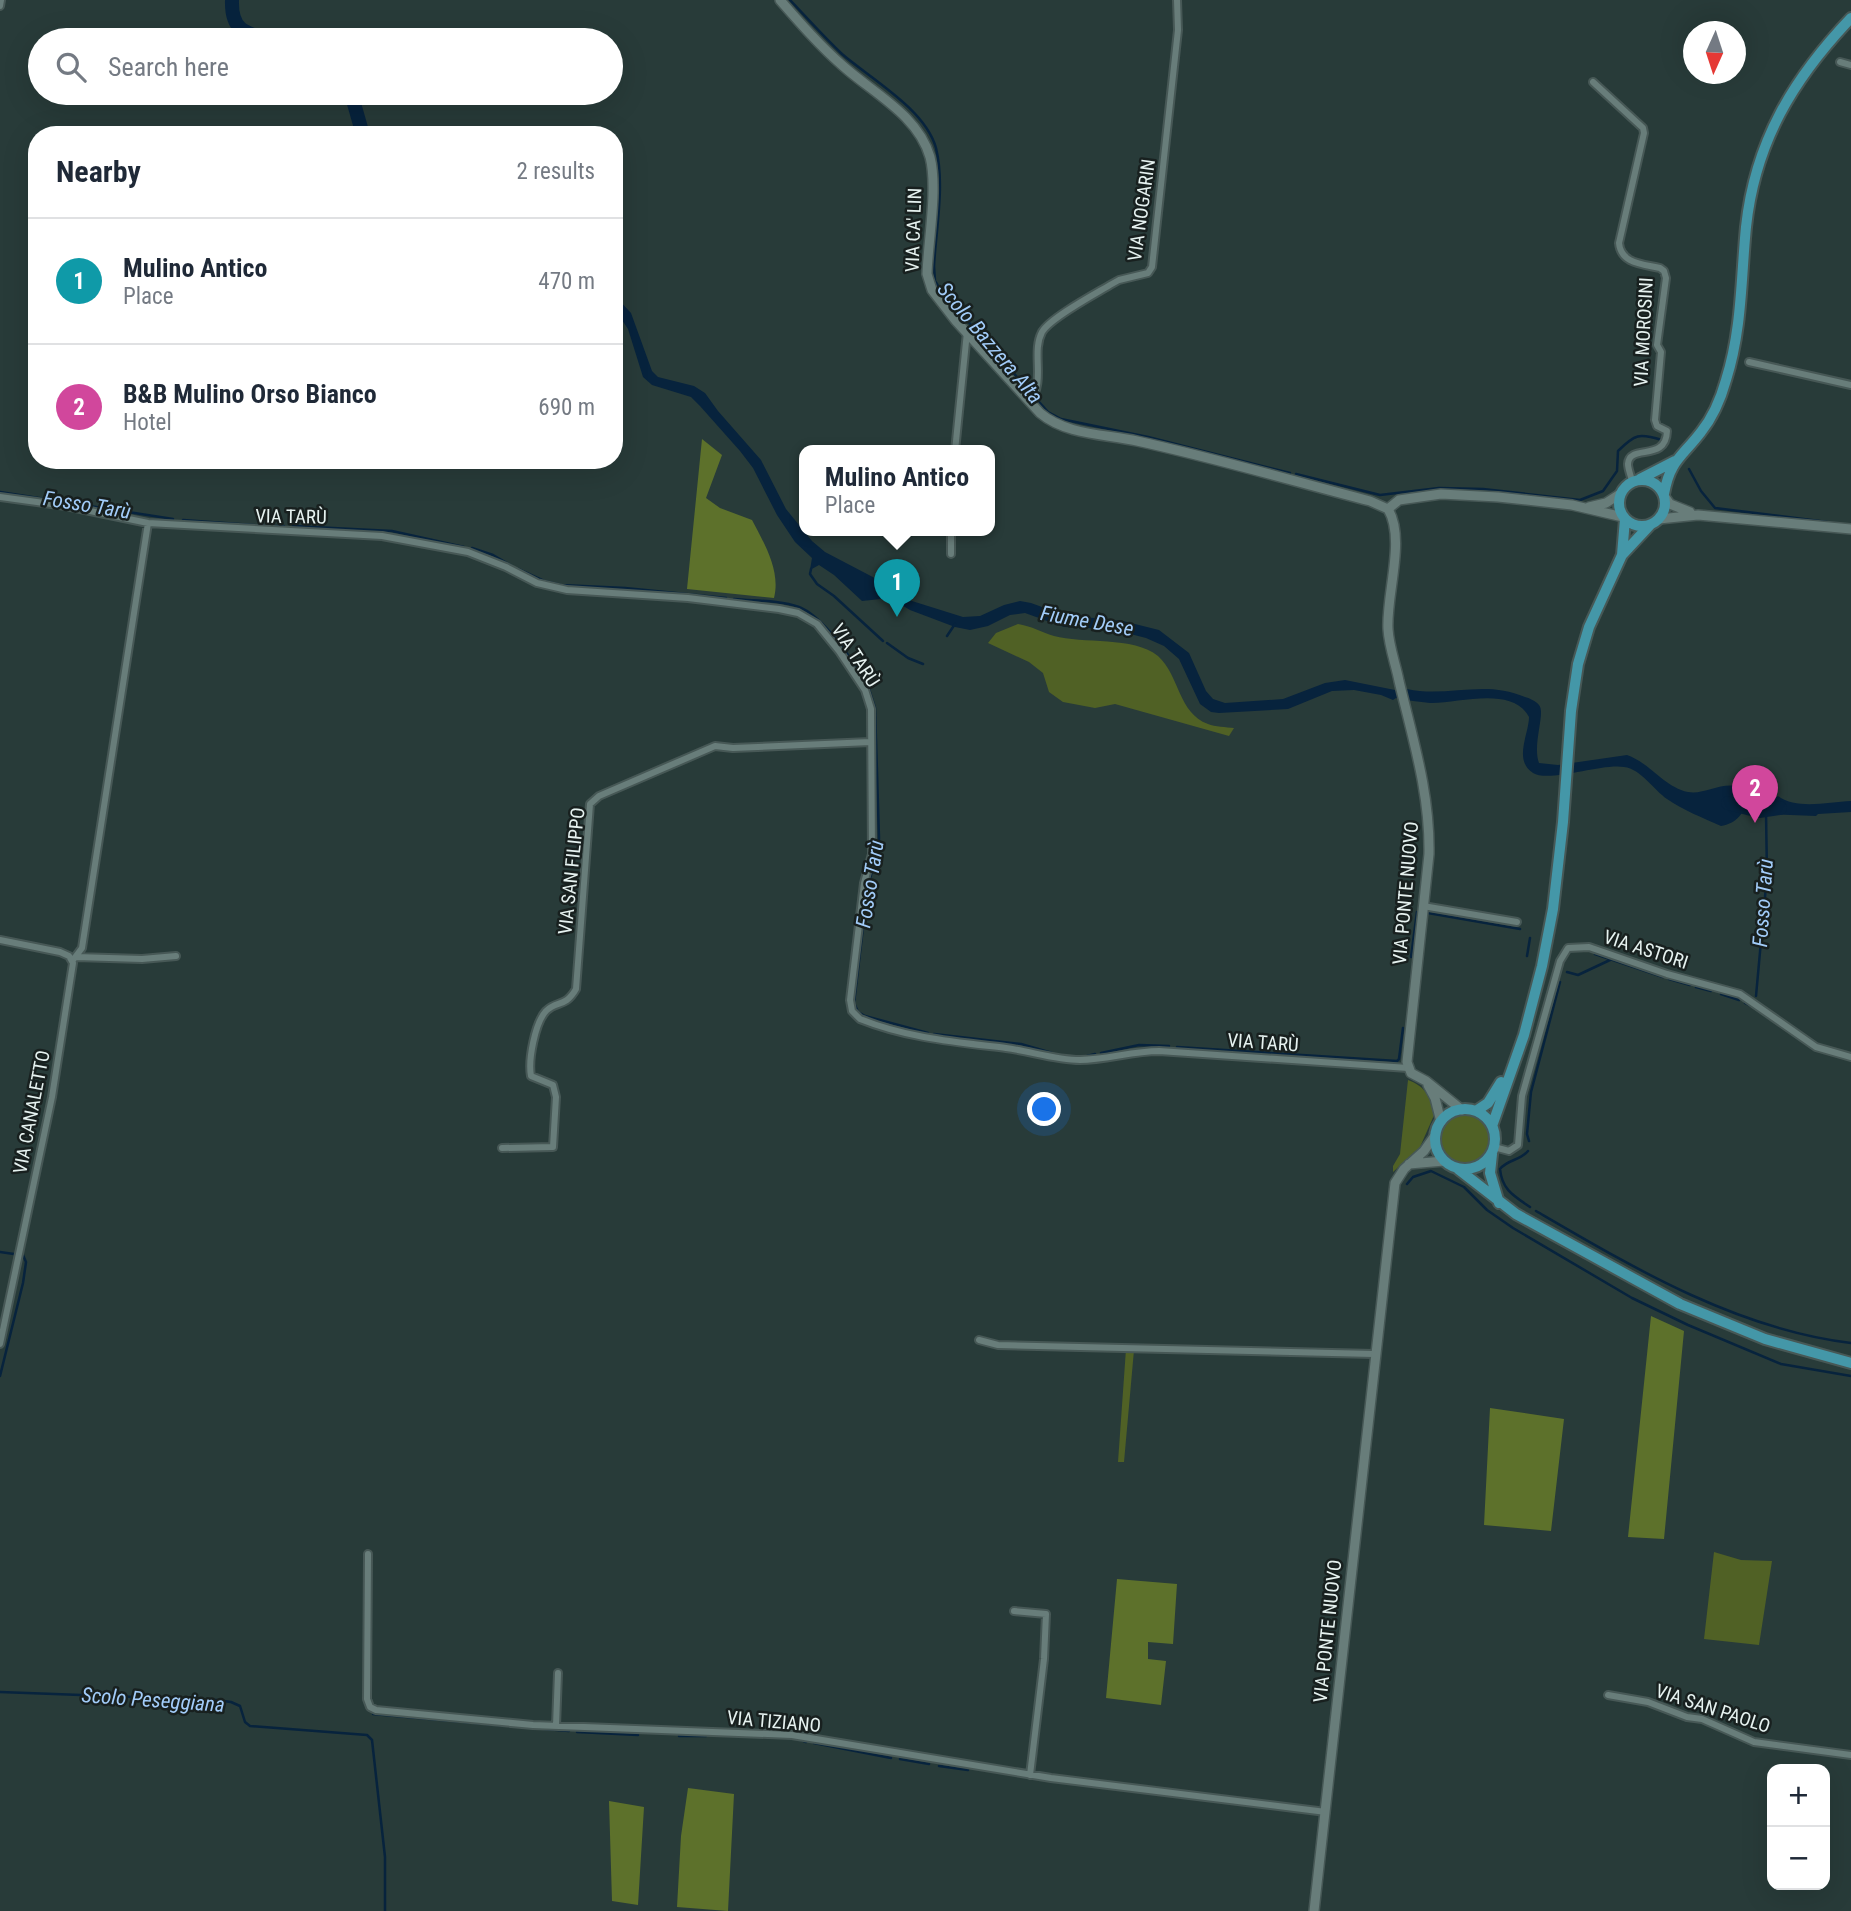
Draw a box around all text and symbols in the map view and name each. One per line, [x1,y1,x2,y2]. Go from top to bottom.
north arrow [1683,21,1746,84]
search box [28,28,623,105]
icon: search [52,48,90,86]
text: Search here [108,52,229,82]
text: Nearby [56,154,141,189]
text: 2 results [517,158,595,185]
street label: VIA NOGARIN [1123,158,1160,263]
street label: VIA CA' LIN [901,187,926,273]
text: Mulino Antico [123,253,267,283]
text: 1 [73,268,85,295]
text: 470 m [538,268,595,295]
street label: VIA MOROSINI [1629,277,1658,387]
water label: Scolo Bazzera Alta [932,278,1048,408]
text: Place [123,283,173,310]
text: B&B Mulino Orso Bianco [123,379,377,409]
text: 2 [73,394,85,421]
text: 690 m [538,394,595,421]
text: Hotel [123,409,172,436]
popup [799,445,995,536]
text: Mulino Antico [825,462,969,492]
water label: Fosso Tarù [42,486,133,524]
text: Place [825,492,875,519]
street label: VIA TARÙ [255,504,327,529]
pin: 1 [874,559,920,617]
water label: Fiume Dese [1039,601,1135,641]
street label: VIA TARÙ [826,619,885,691]
pin: 2 [1732,765,1778,823]
street label: VIA SAN FILIPPO [553,806,590,936]
street label: VIA PONTE NUOVO [1388,820,1423,966]
water label: Fosso Tarù [851,838,889,929]
water label: Fosso Tarù [1748,858,1778,948]
street label: VIA ASTORI [1601,925,1691,974]
street label: VIA TARÙ [1227,1029,1299,1056]
street label: VIA CANALETTO [8,1048,55,1176]
your location [1027,1092,1061,1126]
street label: VIA PONTE NUOVO [1309,1558,1346,1704]
street label: VIA SAN PAOLO [1653,1679,1773,1738]
water label: Scolo Peseggiana [81,1683,225,1717]
street label: VIA TIZIANO [726,1706,822,1737]
map controls [1767,1764,1830,1890]
button: + [1767,1764,1830,1827]
button: − [1767,1827,1830,1890]

